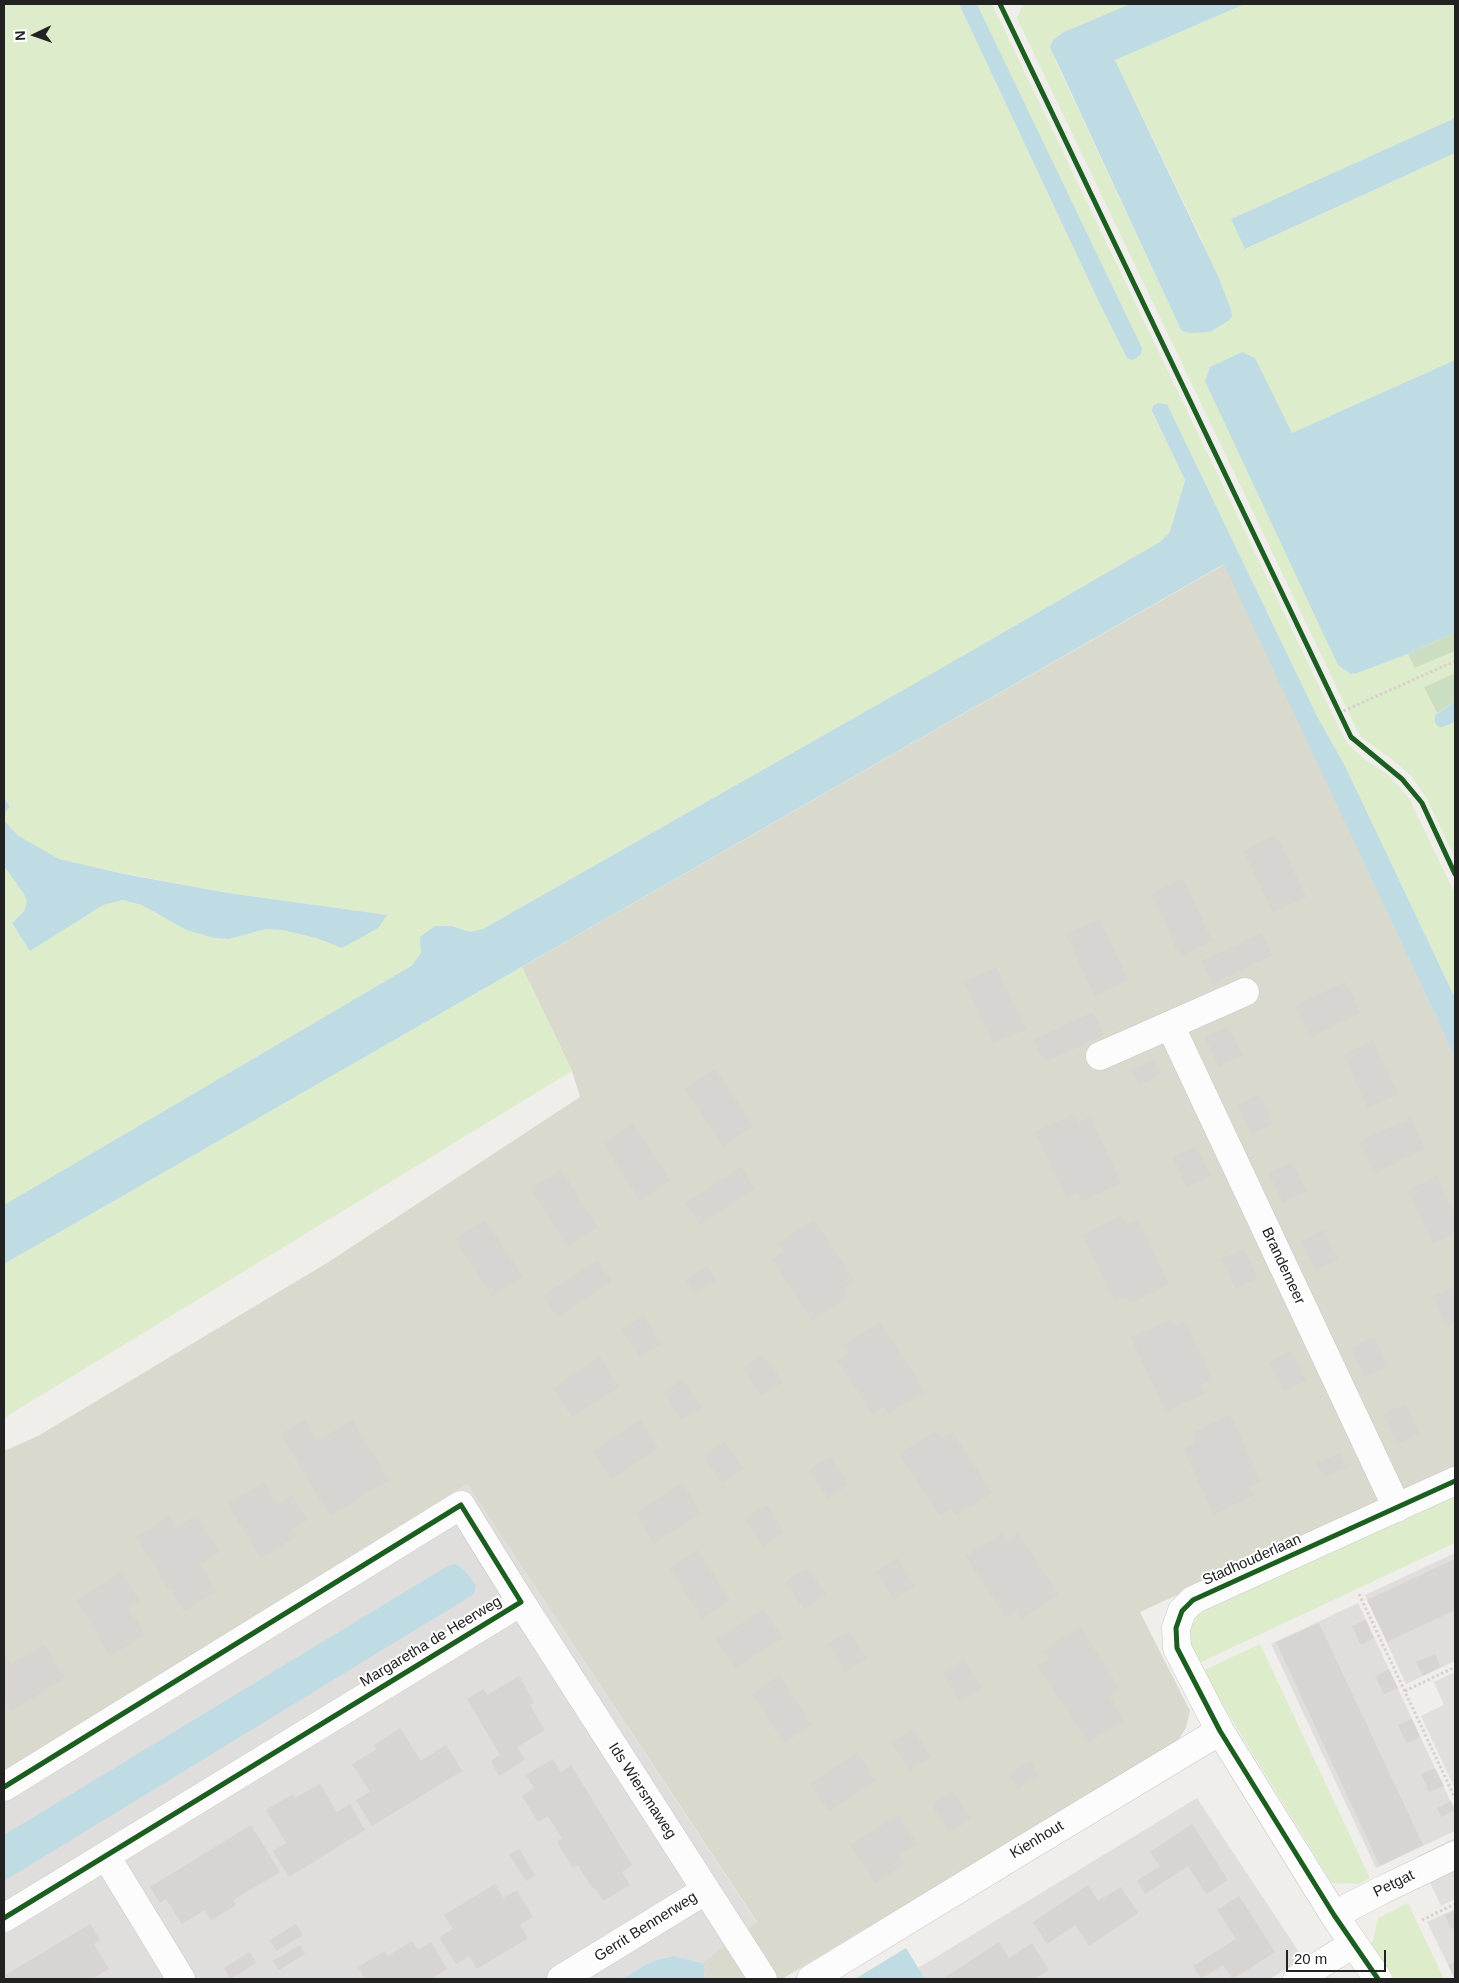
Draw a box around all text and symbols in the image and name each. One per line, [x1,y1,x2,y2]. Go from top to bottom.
north arrow [10,10,60,60]
text: N [12,30,28,41]
street label: Brandemeer [1257,1225,1309,1307]
street label: Stadhouderlaan [1200,1530,1304,1590]
street label: Margaretha de Heerweg [357,1593,505,1691]
street label: Ids Wiersmaweg [604,1740,680,1842]
street label: Kienhout [1007,1817,1067,1863]
street label: Petgat [1371,1866,1417,1902]
street label: Gerrit Bennerweg [591,1888,701,1966]
scale bar [1289,1940,1389,1972]
text: 20 m [1294,1950,1327,1967]

